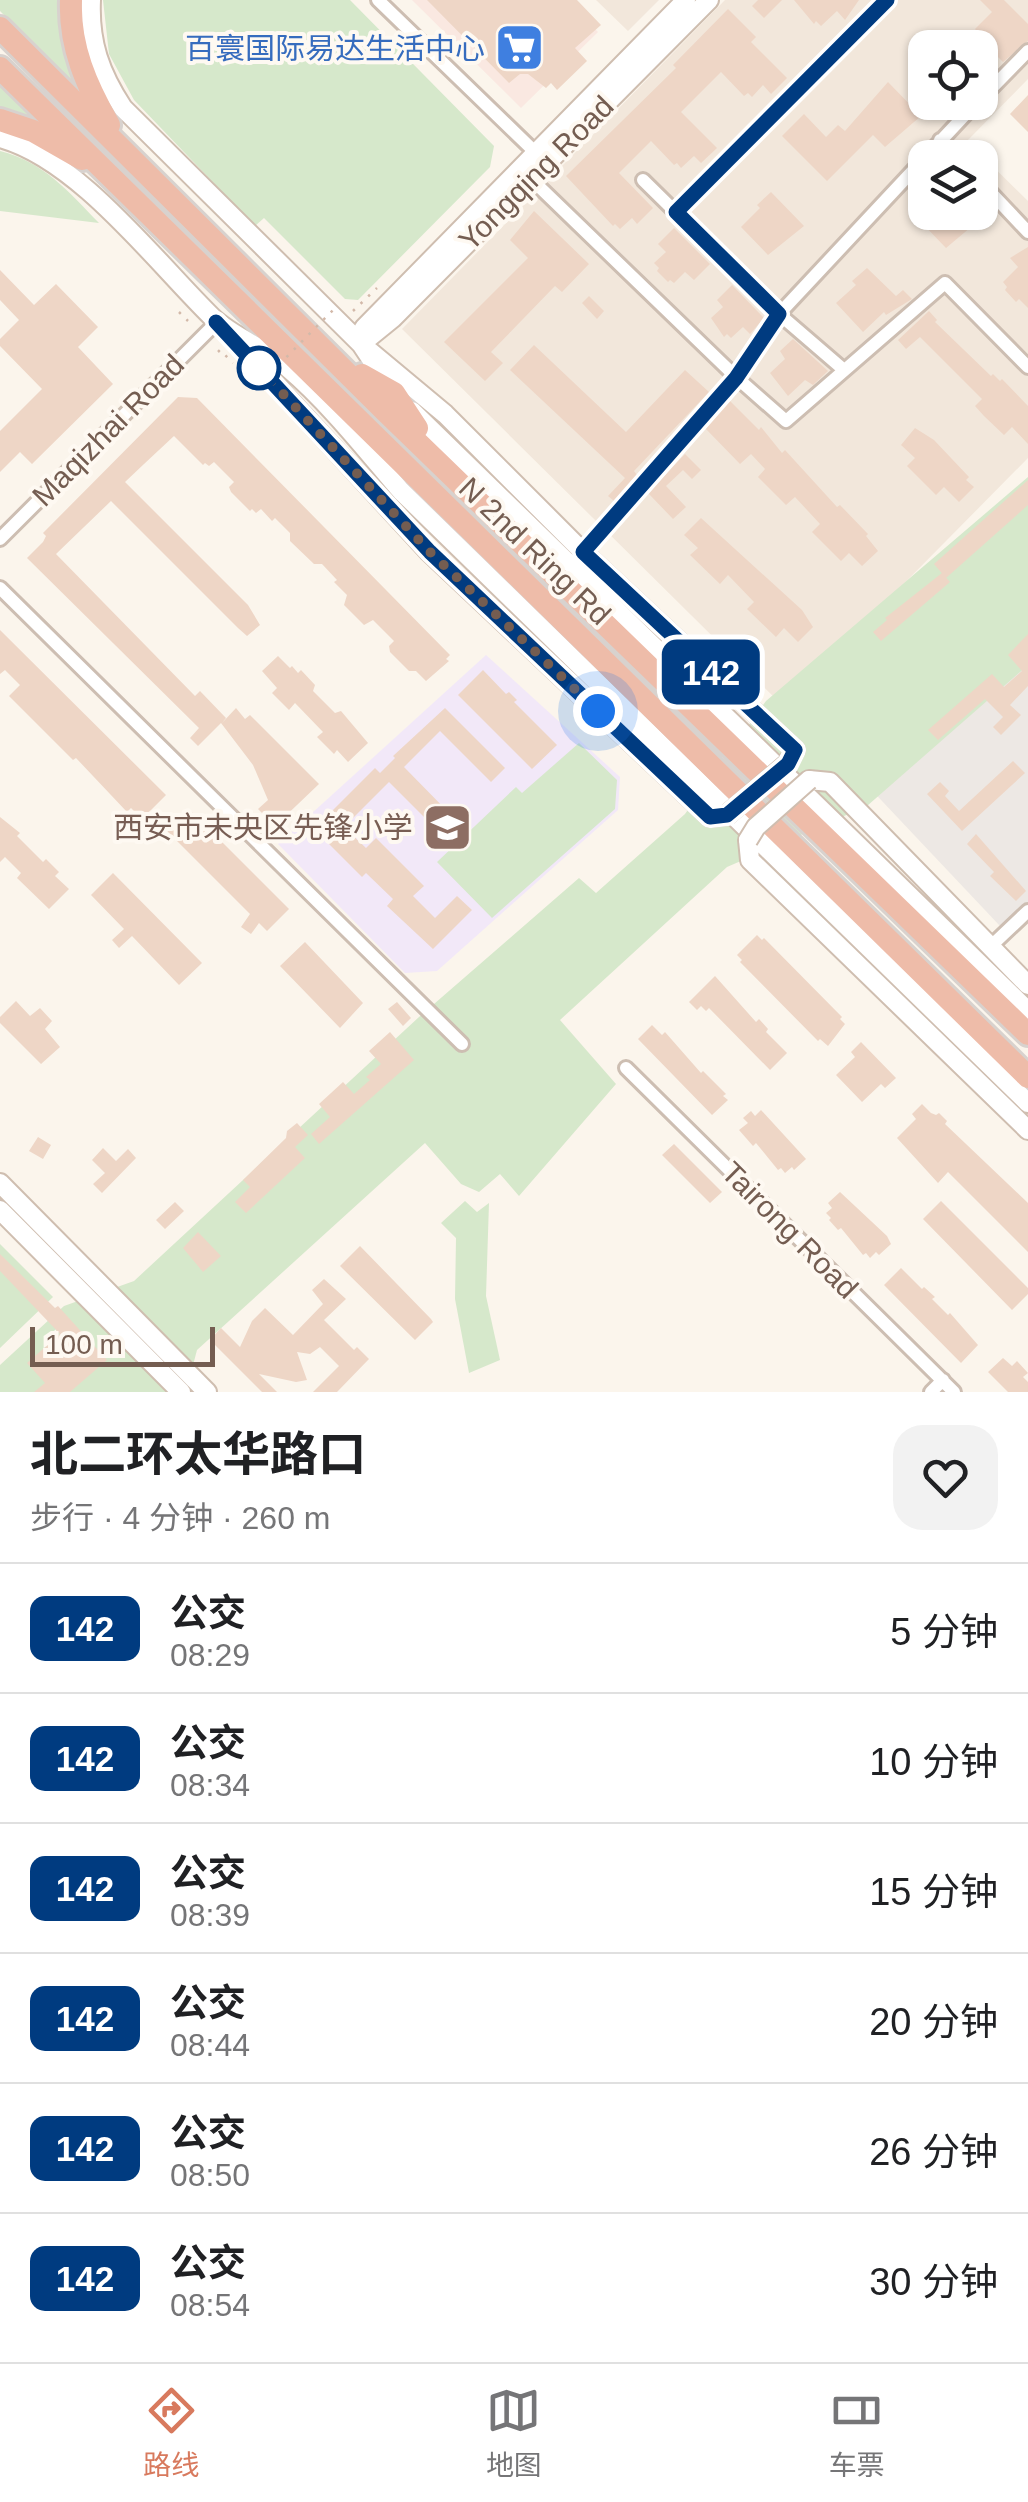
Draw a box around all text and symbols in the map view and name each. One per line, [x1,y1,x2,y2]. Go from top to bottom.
supermarket icon: 百寰国际易达生活中心 [494,22,546,74]
map controls [908,30,998,230]
button: locate [908,30,998,120]
place label: 百寰国际易达生活中心 [185,32,485,65]
street label: Yongqing Road [452,89,620,257]
button: layers [908,140,998,230]
unlabelled marker [238,347,280,389]
street label: Maqizhai Road [26,348,190,512]
street label: N 2nd Ring Rd [453,471,617,631]
line badge: 142 [654,640,768,704]
text: 142 [682,653,740,692]
your location [573,686,623,736]
school or university icon: 西安市未央区先锋小学 [422,801,474,853]
place label: 西安市未央区先锋小学 [113,811,413,844]
street label: Tairong Road [715,1155,865,1305]
scale bar [30,1322,215,1366]
text: 100 m [45,1329,123,1360]
button: heart [893,1425,998,1530]
text: 北二环太华路口 [30,1428,366,1481]
text: 步行 · 4 分钟 · 260 m [30,1500,331,1536]
text: 公交 [170,1592,246,1634]
text: 142 [56,1609,114,1648]
text: 5 分钟 [890,1611,998,1653]
text: 08:29 [170,1637,250,1673]
text: 公交 [170,1722,246,1764]
text: 142 [56,1739,114,1778]
text: 10 分钟 [869,1741,998,1783]
text: 08:34 [170,1767,250,1803]
text: 公交 [170,1852,246,1894]
text: 142 [56,1869,114,1908]
text: 15 分钟 [869,1871,998,1913]
text: 08:39 [170,1897,250,1933]
text: 公交 [170,1982,246,2024]
text: 142 [56,1999,114,2038]
text: 20 分钟 [869,2001,998,2043]
text: 08:44 [170,2027,250,2063]
text: 公交 [170,2112,246,2154]
text: 142 [56,2129,114,2168]
text: 26 分钟 [869,2131,998,2173]
text: 08:50 [170,2157,250,2193]
text: 公交 [170,2242,246,2284]
text: 142 [56,2259,114,2298]
text: 30 分钟 [869,2261,998,2303]
text: 08:54 [170,2287,250,2323]
tab: 路线 [143,2383,199,2483]
tab: 地图 [486,2383,542,2483]
tab: 车票 [829,2383,885,2483]

